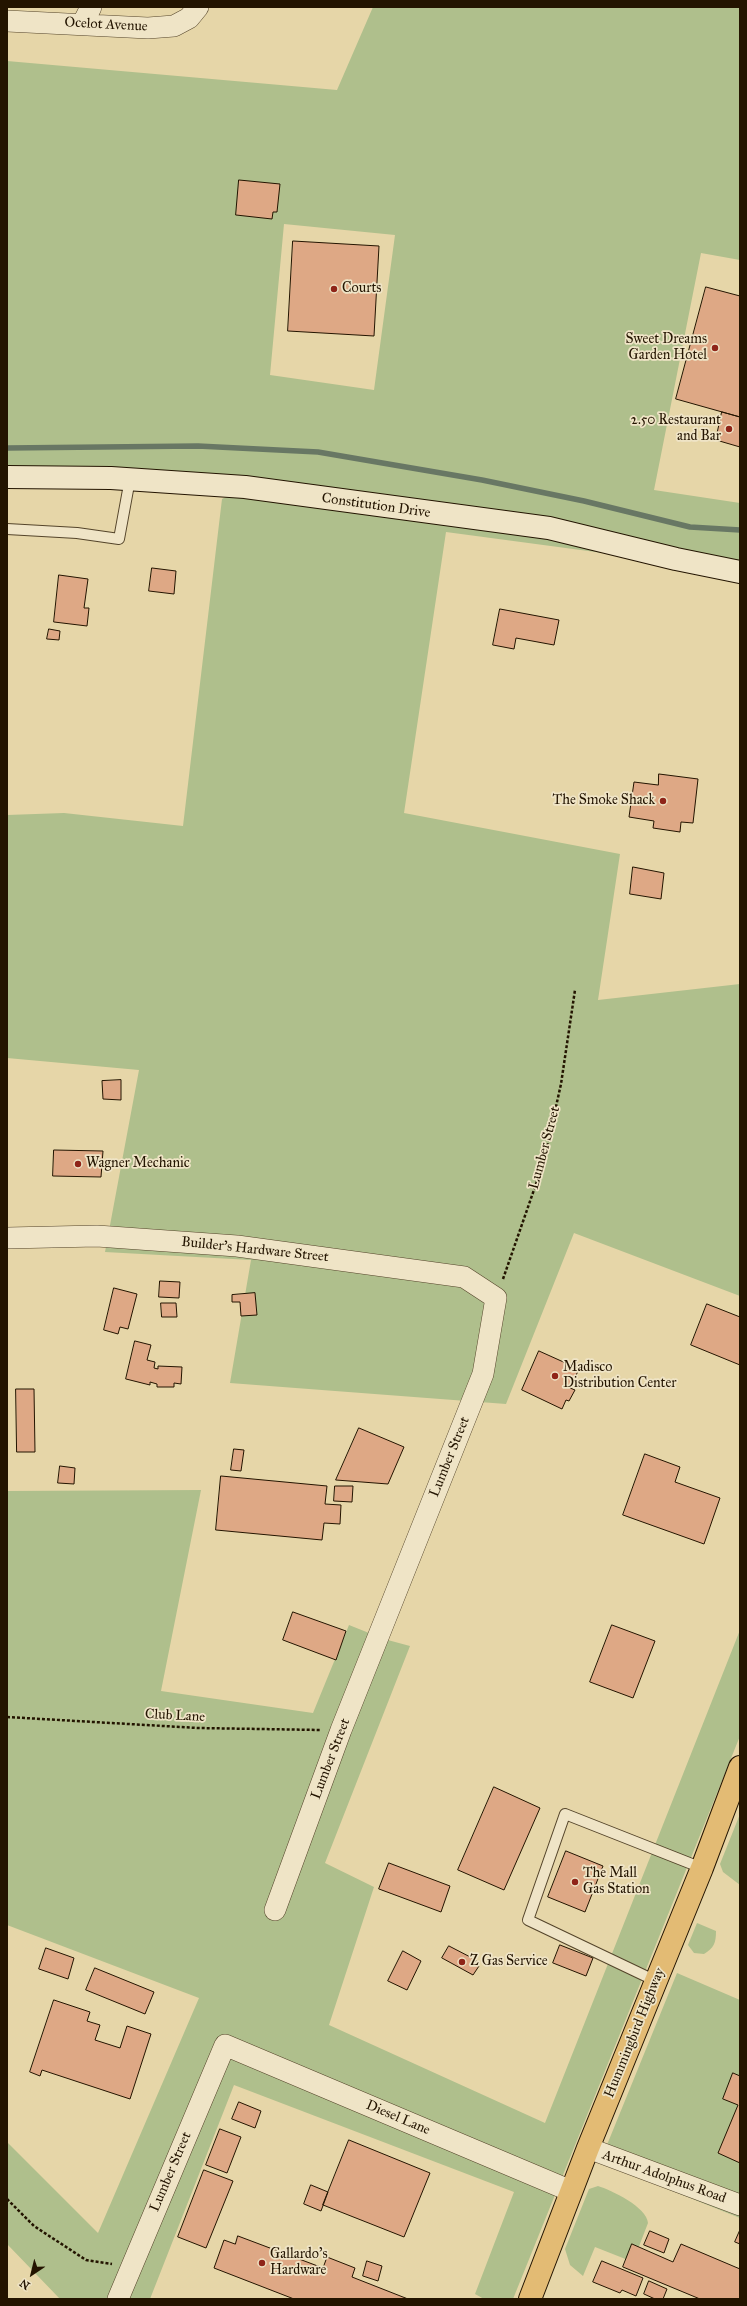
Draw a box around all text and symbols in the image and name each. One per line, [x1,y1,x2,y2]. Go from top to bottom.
street label: Ocelot Avenue [64,14,148,36]
place label: Courts [342,281,381,297]
marker: Courts [329,284,339,294]
place label: Sweet Dreams Garden Hotel [626,332,707,364]
marker: Sweet Dreams Garden Hotel [710,343,720,353]
place label: 2.50 Restaurant and Bar [631,413,721,446]
marker: 2.50 Restaurant and Bar [724,424,734,434]
street label: Constitution Drive [321,490,431,522]
place label: The Smoke Shack [553,793,655,809]
marker: The Smoke Shack [658,796,668,806]
street label: Lumber Street [526,1105,564,1191]
place label: Wagner Mechanic [86,1156,190,1172]
marker: Wagner Mechanic [73,1159,83,1169]
street label: Builder's Hardware Street [181,1234,329,1266]
place label: Madisco Distribution Center [563,1360,677,1392]
marker: Madisco Distribution Center [550,1371,560,1381]
street label: Lumber Street [426,1414,474,1500]
street label: Club Lane [145,1706,205,1726]
street label: Lumber Street [308,1716,354,1802]
place label: The Mall Gas Station [583,1866,650,1898]
marker: The Mall Gas Station [570,1877,580,1887]
place label: Z Gas Service [470,1954,548,1970]
marker: Z Gas Service [457,1957,467,1967]
street label: Hummingbird Highway [601,1966,669,2100]
street label: Diesel Lane [363,2097,433,2139]
street label: Lumber Street [147,2130,195,2214]
street label: Arthur Adolphus Road [600,2147,728,2207]
place label: Gallardo's Hardware [270,2247,327,2280]
north arrow [12,2254,52,2294]
marker: Gallardo's Hardware [257,2258,267,2268]
text: N [17,2276,32,2292]

